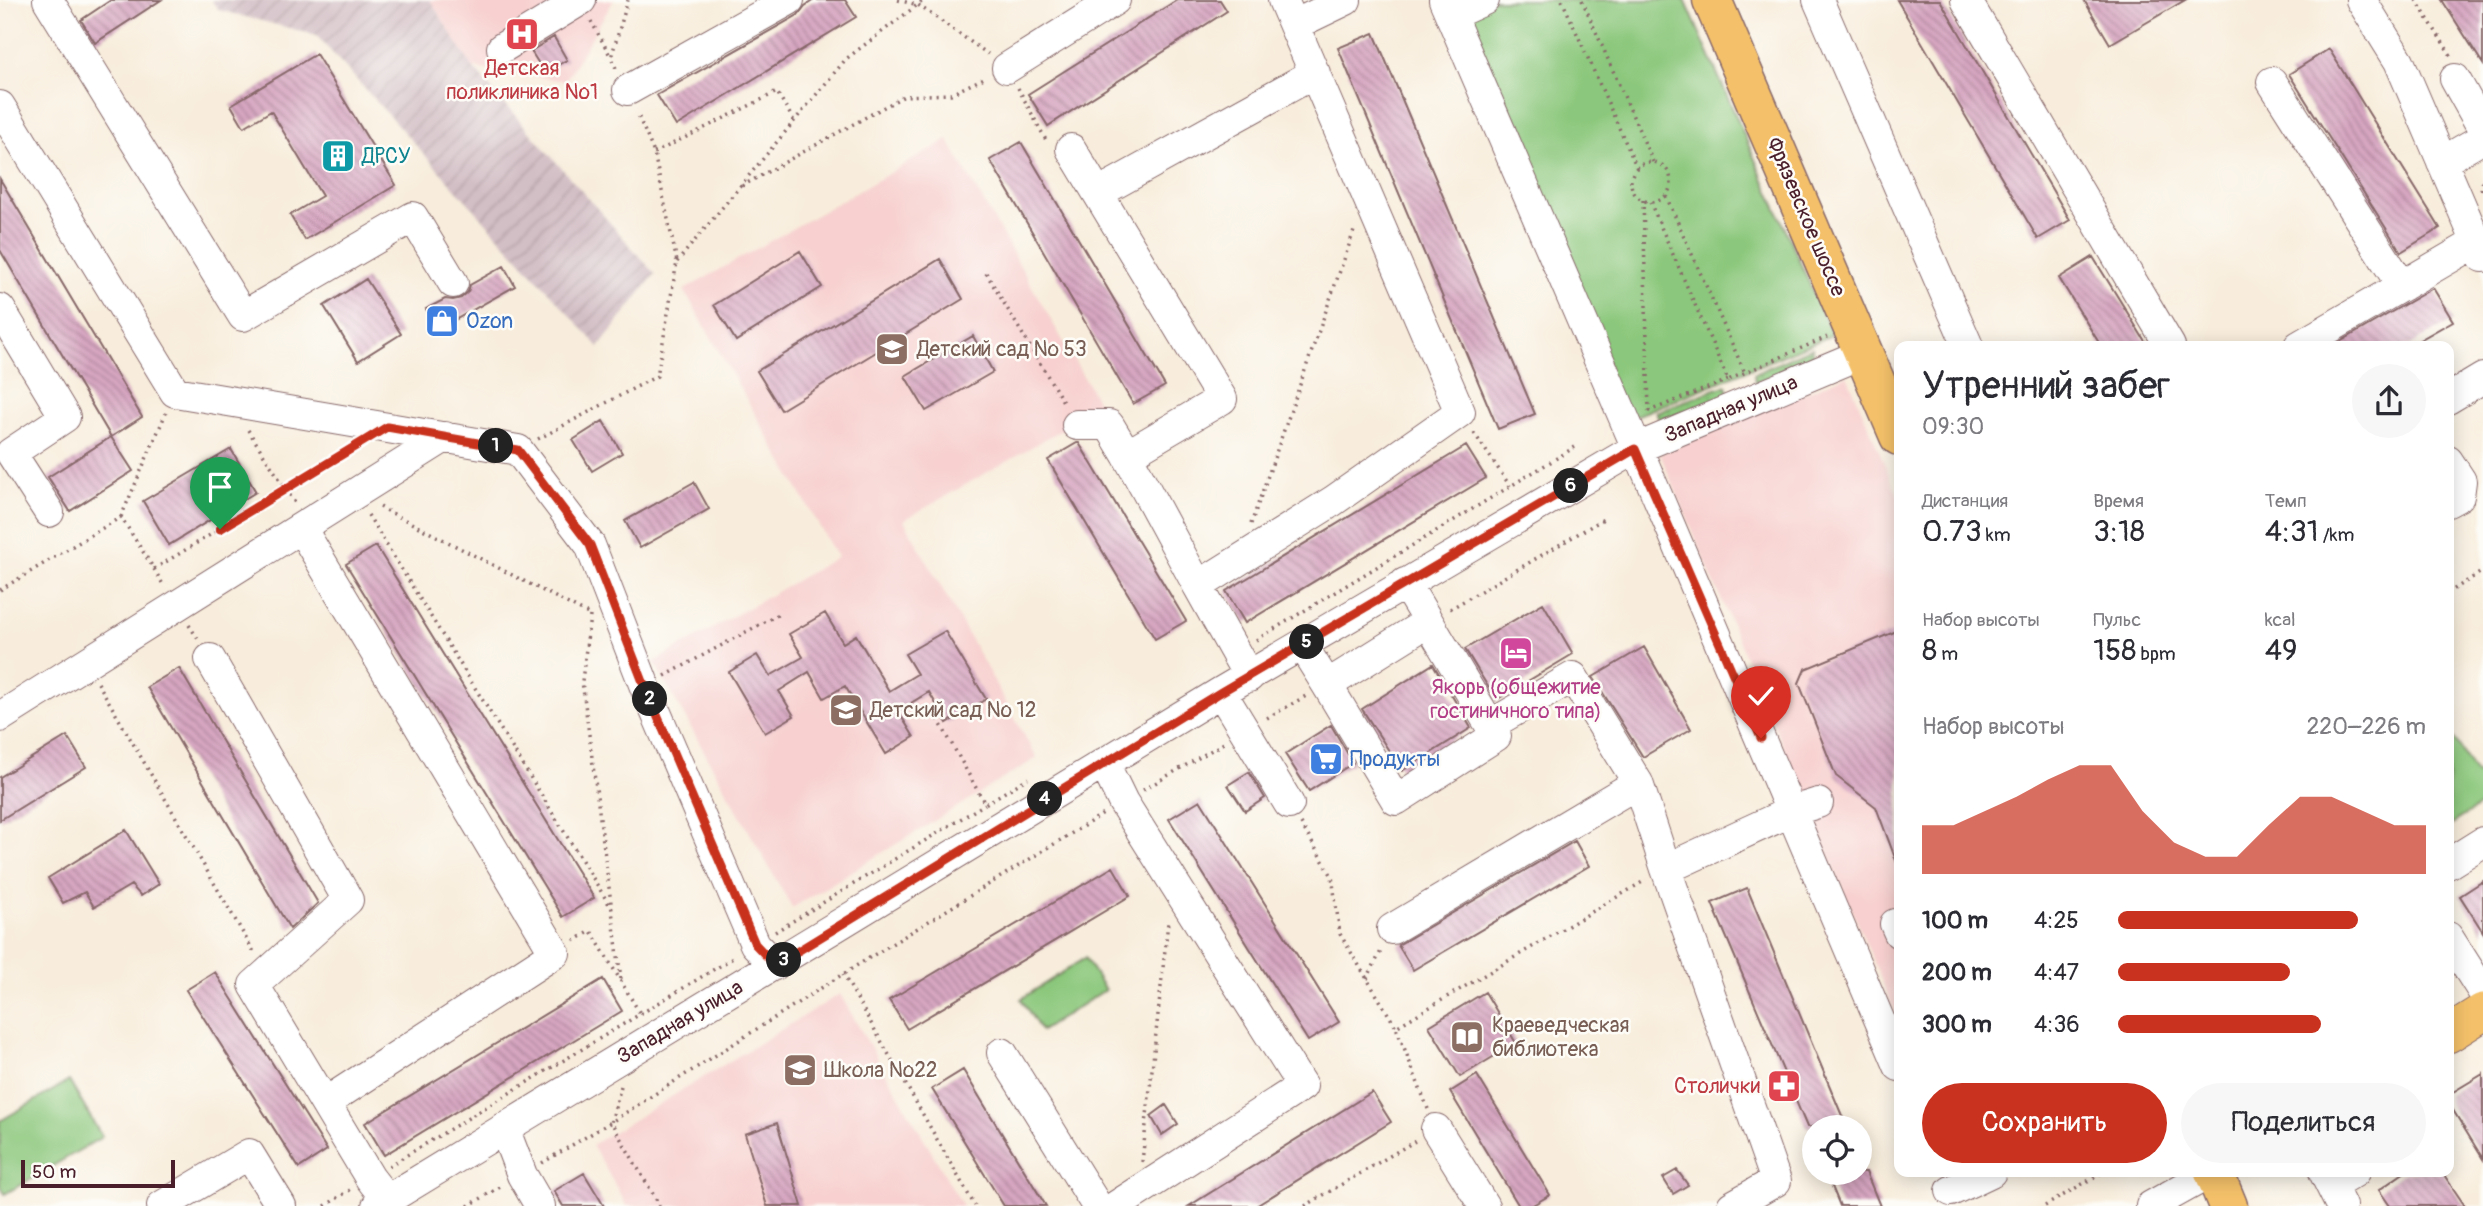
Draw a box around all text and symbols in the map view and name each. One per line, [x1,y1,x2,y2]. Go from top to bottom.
hospital icon: Детская поликлиника №1 [503,15,541,53]
place label: Детская поликлиника №1 [446,55,598,106]
street label: Фрязевское шоссе [1760,133,1852,301]
building icon: ДРСУ [319,137,357,175]
place label: ДРСУ [361,143,411,170]
shop icon: Ozon [423,302,461,340]
place label: Ozon [466,308,513,335]
school or university icon: Детский сад № 53 [873,330,911,368]
place label: Детский сад № 53 [916,336,1087,363]
text: Утренний забег [1922,362,2170,410]
button: share [2352,364,2426,438]
street label: Западная улица [1660,369,1802,449]
text: 09:30 [1922,412,1984,441]
pin: 1 [478,428,514,464]
text: 1 [492,433,499,457]
pin [190,457,250,529]
icon: arrive [201,468,239,506]
pin: 6 [1554,468,1588,504]
text: 6 [1565,473,1576,497]
text: Дистанция [1922,489,2008,513]
text: Время [2093,489,2144,513]
text: Темп [2265,489,2307,513]
text: 0.73 [1922,513,1982,550]
text: 3:18 [2093,513,2145,550]
text: 4:31 [2265,513,2319,550]
text: km [1982,523,2011,547]
text: /km [2319,523,2354,547]
text: Набор высоты [1922,608,2040,632]
text: Пульс [2093,608,2141,632]
text: kcal [2265,608,2296,632]
pin: 5 [1290,624,1324,660]
text: 5 [1301,629,1312,653]
text: 8 [1922,632,1937,669]
text: 158 [2093,632,2136,669]
text: 49 [2265,632,2298,669]
hotel icon: Якорь (общежитие гостиничного типа) [1497,634,1535,672]
text: m [1937,642,1958,666]
text: bpm [2136,642,2176,666]
pin [1731,666,1791,738]
place label: Якорь (общежитие гостиничного типа) [1430,674,1602,725]
icon: check [1742,677,1780,715]
pin: 2 [632,682,668,716]
text: 2 [644,686,655,710]
school or university icon: Детский сад № 12 [827,691,865,729]
place label: Детский сад № 12 [869,697,1037,724]
text: Набор высоты [1922,712,2064,741]
text: 220–226 m [2307,712,2426,741]
supermarket icon: Продукты [1307,740,1345,778]
place label: Продукты [1350,746,1440,773]
pin: 4 [1028,782,1062,816]
text: 4 [1039,786,1050,810]
text: 100 m [1922,906,1988,935]
text: 4:25 [2034,906,2079,935]
pin: 3 [766,942,802,978]
text: 3 [778,947,789,971]
text: 200 m [1922,958,1992,987]
text: 4:47 [2034,958,2079,987]
street label: Западная улица [612,974,748,1070]
text: 300 m [1922,1010,1992,1039]
text: 4:36 [2034,1010,2080,1039]
place label: Краеведческая библиотека [1492,1012,1630,1063]
library icon: Краеведческая библиотека [1448,1018,1486,1056]
school or university icon: Школа №22 [781,1051,819,1089]
place label: Школа №22 [824,1057,938,1084]
pharmacy icon: Столички [1765,1067,1803,1105]
place label: Столички [1674,1073,1760,1100]
button: Сохранить [1922,1083,2167,1163]
button: Поделиться [2181,1083,2426,1163]
map controls [1802,1115,1872,1185]
button: locate [1802,1115,1872,1185]
scale bar [21,1157,175,1189]
text: 50 m [32,1160,76,1184]

